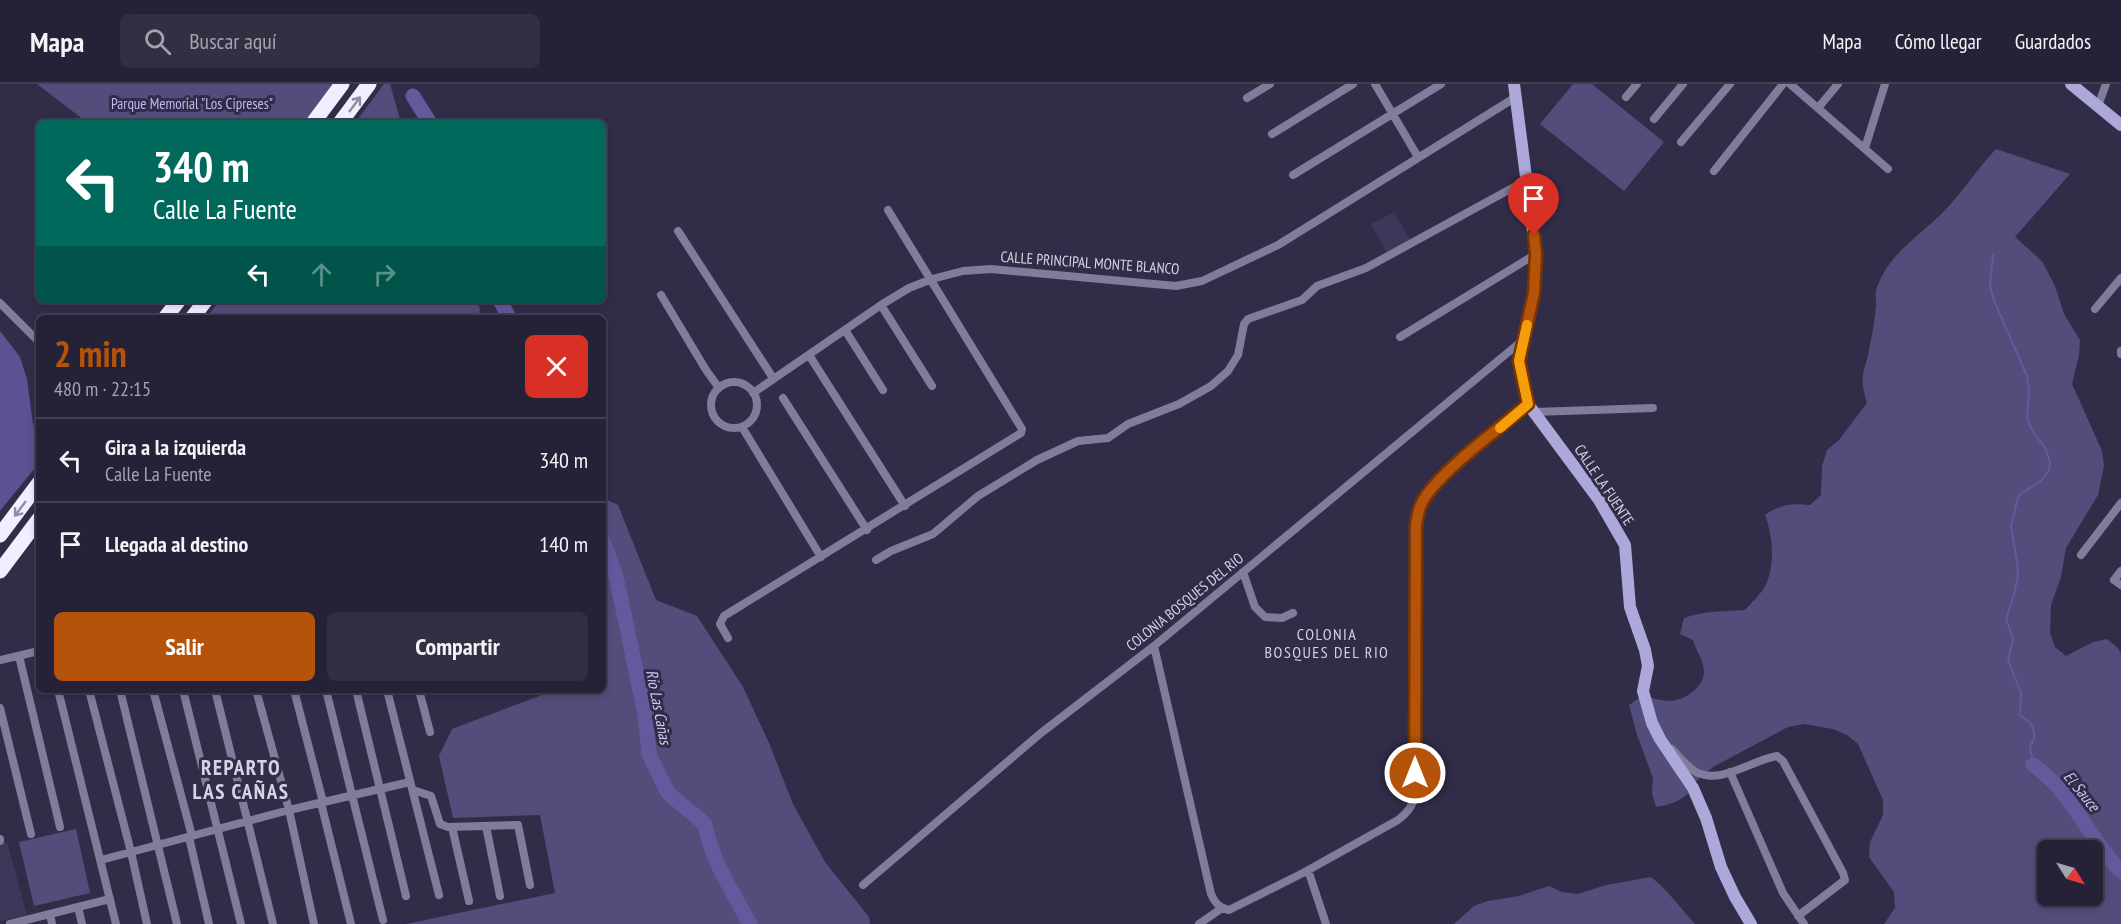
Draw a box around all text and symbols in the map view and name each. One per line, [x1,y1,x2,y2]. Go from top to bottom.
search box [120,14,540,68]
text: Mapa [30,23,84,60]
icon: search [141,25,174,58]
text: Buscar aquí [189,27,277,55]
text: Mapa [1823,28,1862,55]
text: Cómo llegar [1895,28,1982,55]
text: Guardados [2015,28,2091,55]
park label: Parque Memorial "Los Cipreses" [111,94,273,113]
one-way arrow [348,96,361,112]
text: 340 m [153,139,250,194]
icon: left [54,144,132,222]
pin [1508,173,1559,235]
icon: arrive [1517,182,1550,215]
text: Calle La Fuente [153,192,297,226]
street label: CALLE PRINCIPAL MONTE BLANCO [1000,247,1180,278]
icon: left [242,258,275,291]
icon: ahead [305,258,338,291]
icon: right [368,258,401,291]
text: 2 min [54,330,127,377]
button: close [525,335,588,398]
text: 480 m · 22:15 [54,376,151,402]
text: Gira a la izquierda [105,433,246,461]
street label: CALLE LA FUENTE [1570,441,1638,529]
icon: left [54,444,87,477]
text: 340 m [539,446,588,474]
text: Calle La Fuente [105,461,212,487]
one-way arrow [13,501,26,517]
icon: arrive [54,528,87,561]
text: Llegada al destino [105,530,248,558]
text: 140 m [539,530,588,558]
street label: COLONIA BOSQUES DEL RIO [1122,548,1247,655]
button: Salir [54,612,315,681]
button: Compartir [327,612,588,681]
district label: COLONIA BOSQUES DEL RIO [1265,624,1389,662]
water label: Río Las Cañas [642,668,676,747]
position arrow [1383,741,1447,805]
district label: REPARTO LAS CAÑAS [193,754,289,805]
water label: El Sauce [2060,767,2105,816]
north arrow [2037,840,2103,906]
map controls [2037,840,2103,906]

